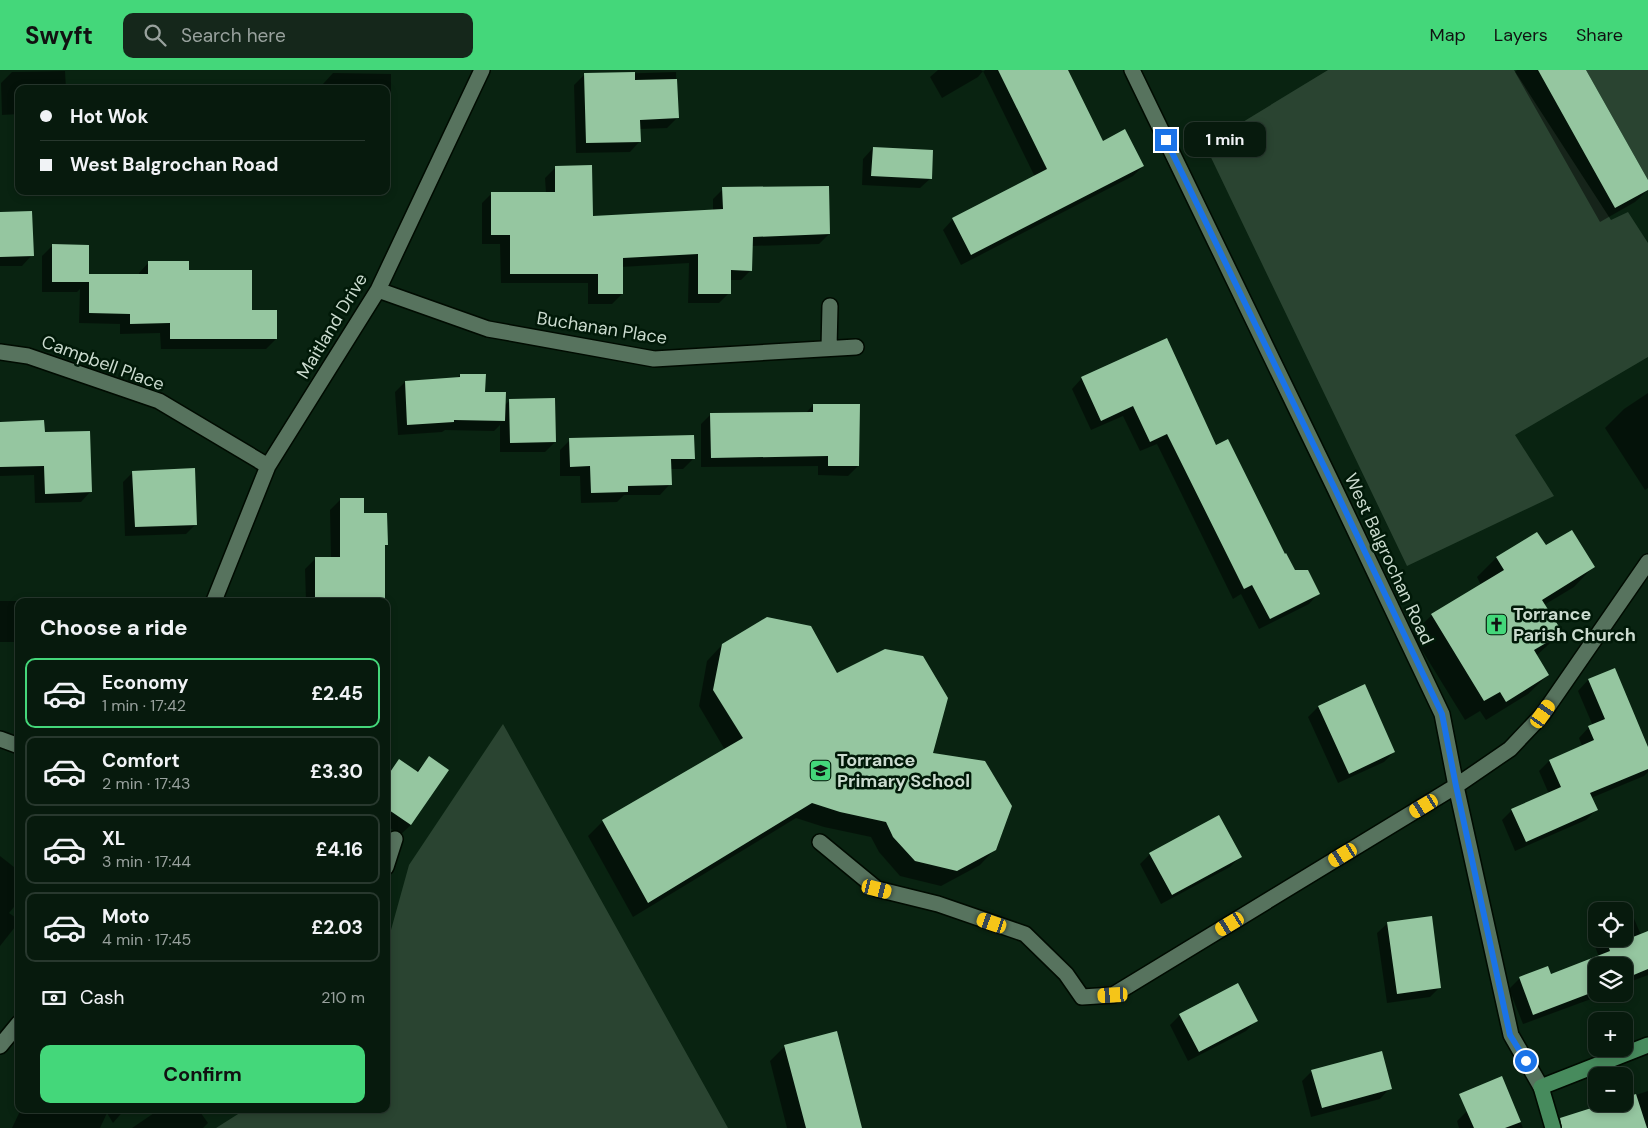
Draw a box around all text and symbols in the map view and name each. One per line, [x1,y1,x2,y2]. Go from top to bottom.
search box [123,13,473,58]
text: Swyft [25,20,93,51]
icon: search [141,21,169,49]
text: Search here [181,23,286,48]
text: Map [1430,23,1466,47]
text: Layers [1494,23,1548,47]
text: Share [1576,23,1623,47]
text: Hot Wok [70,104,148,129]
callout: 1 min [1184,122,1266,158]
route end [1155,129,1177,151]
text: 1 min [1206,129,1244,150]
text: West Balgrochan Road [70,152,278,177]
street label: Maitland Drive [291,269,373,383]
street label: Buchanan Place [535,306,669,350]
street label: Campbell Place [38,330,168,396]
street label: West Balgrochan Road [1339,469,1439,649]
place label: Torrance Parish Church [1513,602,1636,647]
church icon: Torrance Parish Church [1485,612,1509,636]
text: Choose a ride [40,613,188,642]
text: Economy [102,670,189,695]
icon: car [42,671,87,716]
text: £2.45 [311,681,363,706]
text: 1 min · 17:42 [102,695,186,716]
car [1528,697,1557,731]
text: Comfort [102,748,180,773]
place label: Torrance Primary School [837,748,970,793]
icon: car [42,749,87,794]
school or university icon: Torrance Primary School [809,758,833,782]
text: £3.30 [310,759,363,784]
text: 2 min · 17:43 [102,773,190,794]
car [1407,792,1440,820]
text: XL [102,826,125,851]
icon: car [42,827,87,872]
text: £4.16 [316,837,363,862]
car [1326,841,1359,869]
text: 3 min · 17:44 [102,851,191,872]
car [860,878,893,900]
map controls [1588,902,1633,1112]
button: locate [1588,902,1633,947]
text: Moto [102,904,150,929]
icon: car [42,905,87,950]
car [1213,910,1246,938]
car [975,911,1008,935]
text: £2.03 [311,915,363,940]
text: 4 min · 17:45 [102,929,191,950]
button: layers [1588,957,1633,1002]
icon: cash [40,984,68,1012]
text: Cash [80,985,124,1010]
text: 210 m [321,987,365,1008]
car [1097,987,1128,1003]
button: + [1588,1012,1633,1057]
button: Confirm [40,1045,365,1103]
route start [1515,1050,1537,1072]
button: − [1588,1067,1633,1112]

